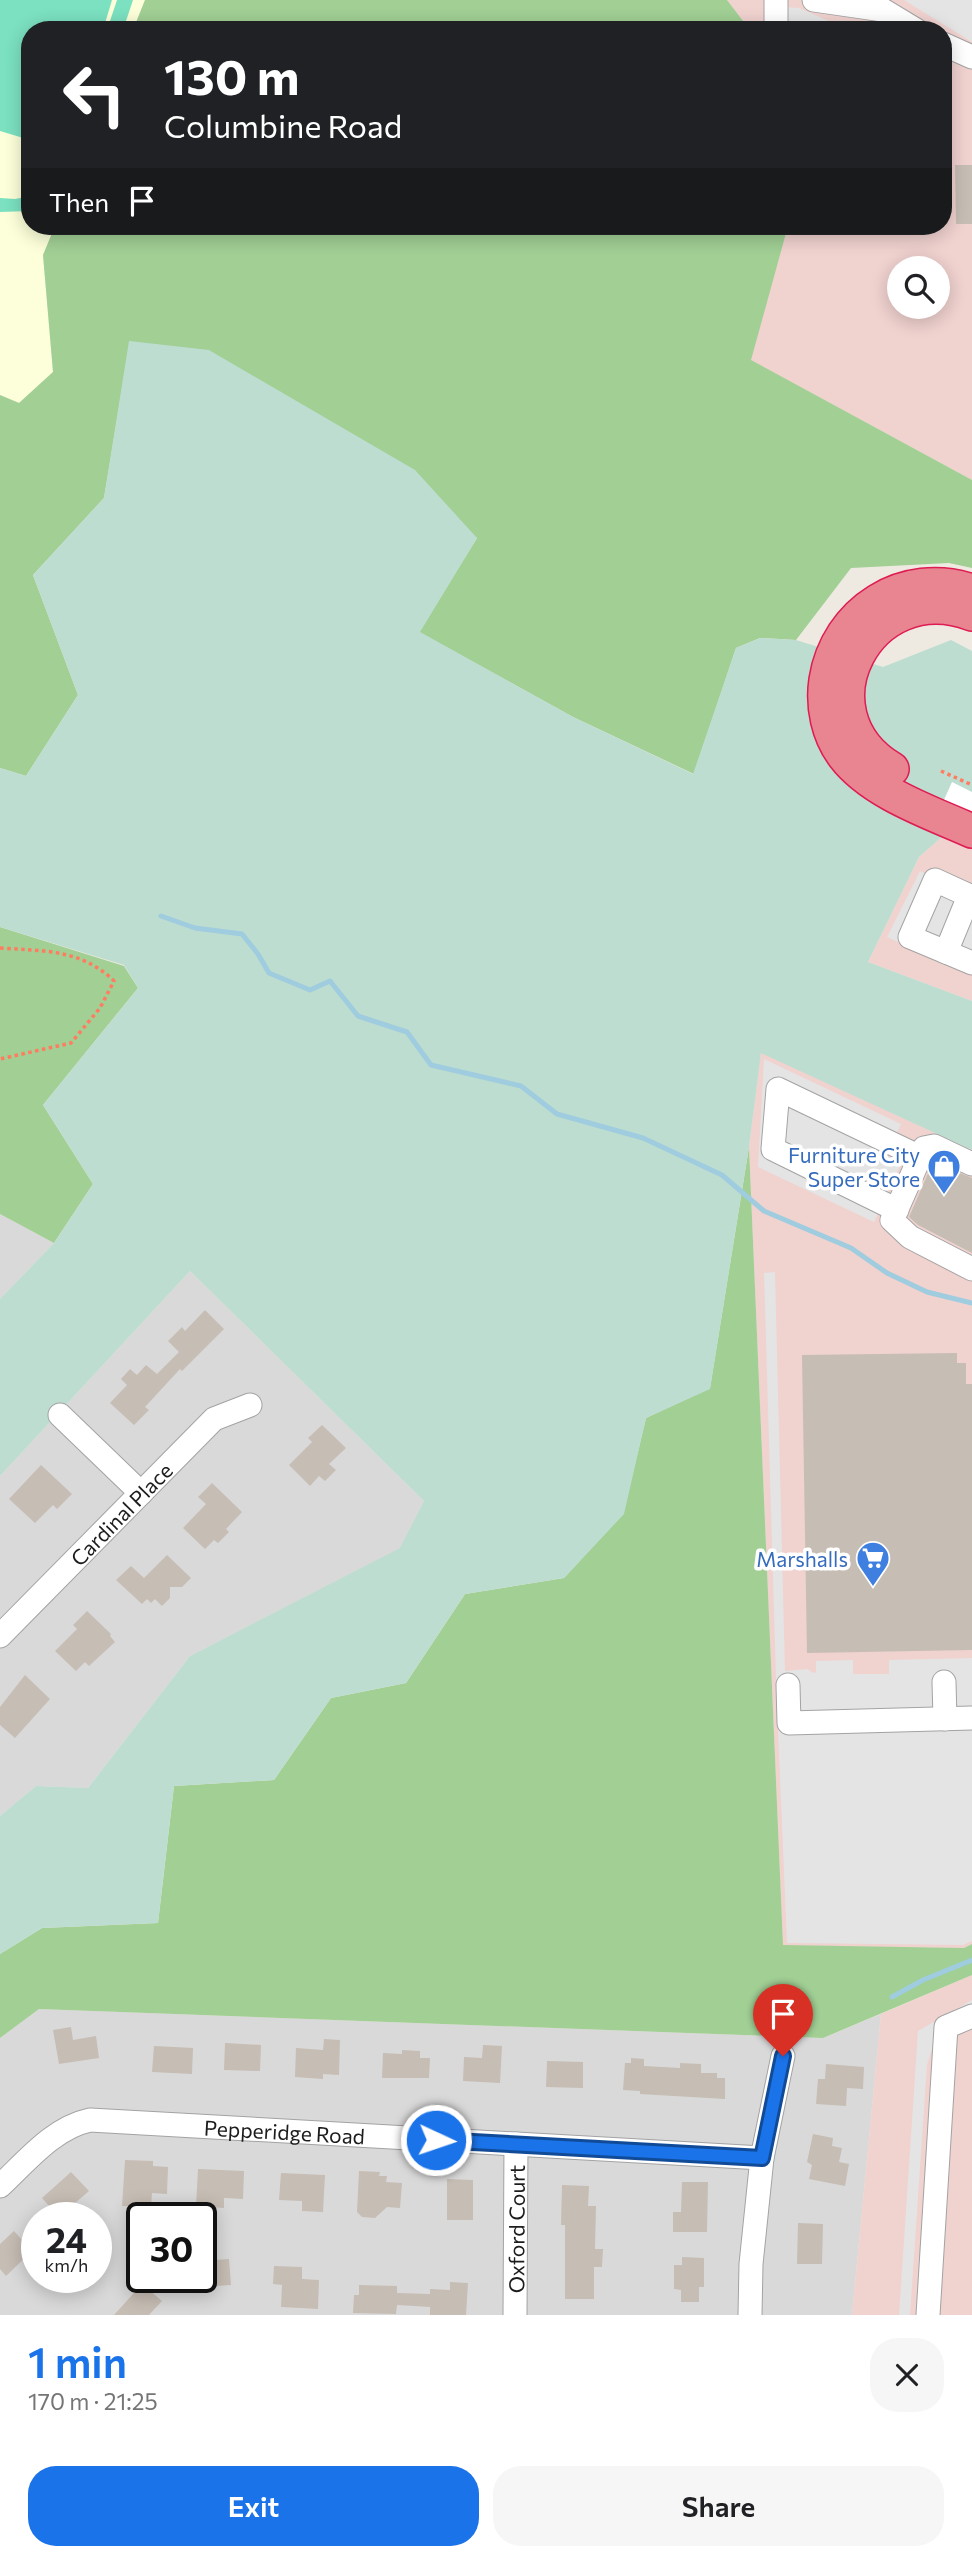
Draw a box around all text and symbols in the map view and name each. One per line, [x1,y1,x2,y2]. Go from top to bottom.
text: 130 m [164,45,299,105]
icon: left [49,49,140,140]
text: Columbine Road [164,105,402,145]
icon: arrive [123,182,161,220]
text: Then [49,186,109,217]
map controls [887,256,950,319]
button: search [887,256,950,319]
place label: Furniture City Super Store [788,1142,920,1191]
shop icon: Furniture City Super Store [925,1147,963,1196]
street label: Cardinal Place [65,1457,177,1570]
supermarket icon: Marshalls [854,1539,892,1588]
place label: Marshalls [756,1546,848,1571]
pin [753,1984,813,2056]
icon: arrive [764,1995,802,2033]
position arrow [399,2103,473,2177]
street label: Pepperidge Road [203,2114,366,2148]
street label: Oxford Court [503,2165,528,2293]
speed limit sign: 30 [126,2202,217,2293]
text: 24 [46,2217,87,2260]
text: km/h [45,2254,88,2276]
text: 1 min [28,2335,127,2387]
button: close [870,2338,944,2412]
text: 170 m · 21:25 [28,2387,158,2415]
button: Exit [28,2466,479,2546]
button: Share [493,2466,944,2546]

